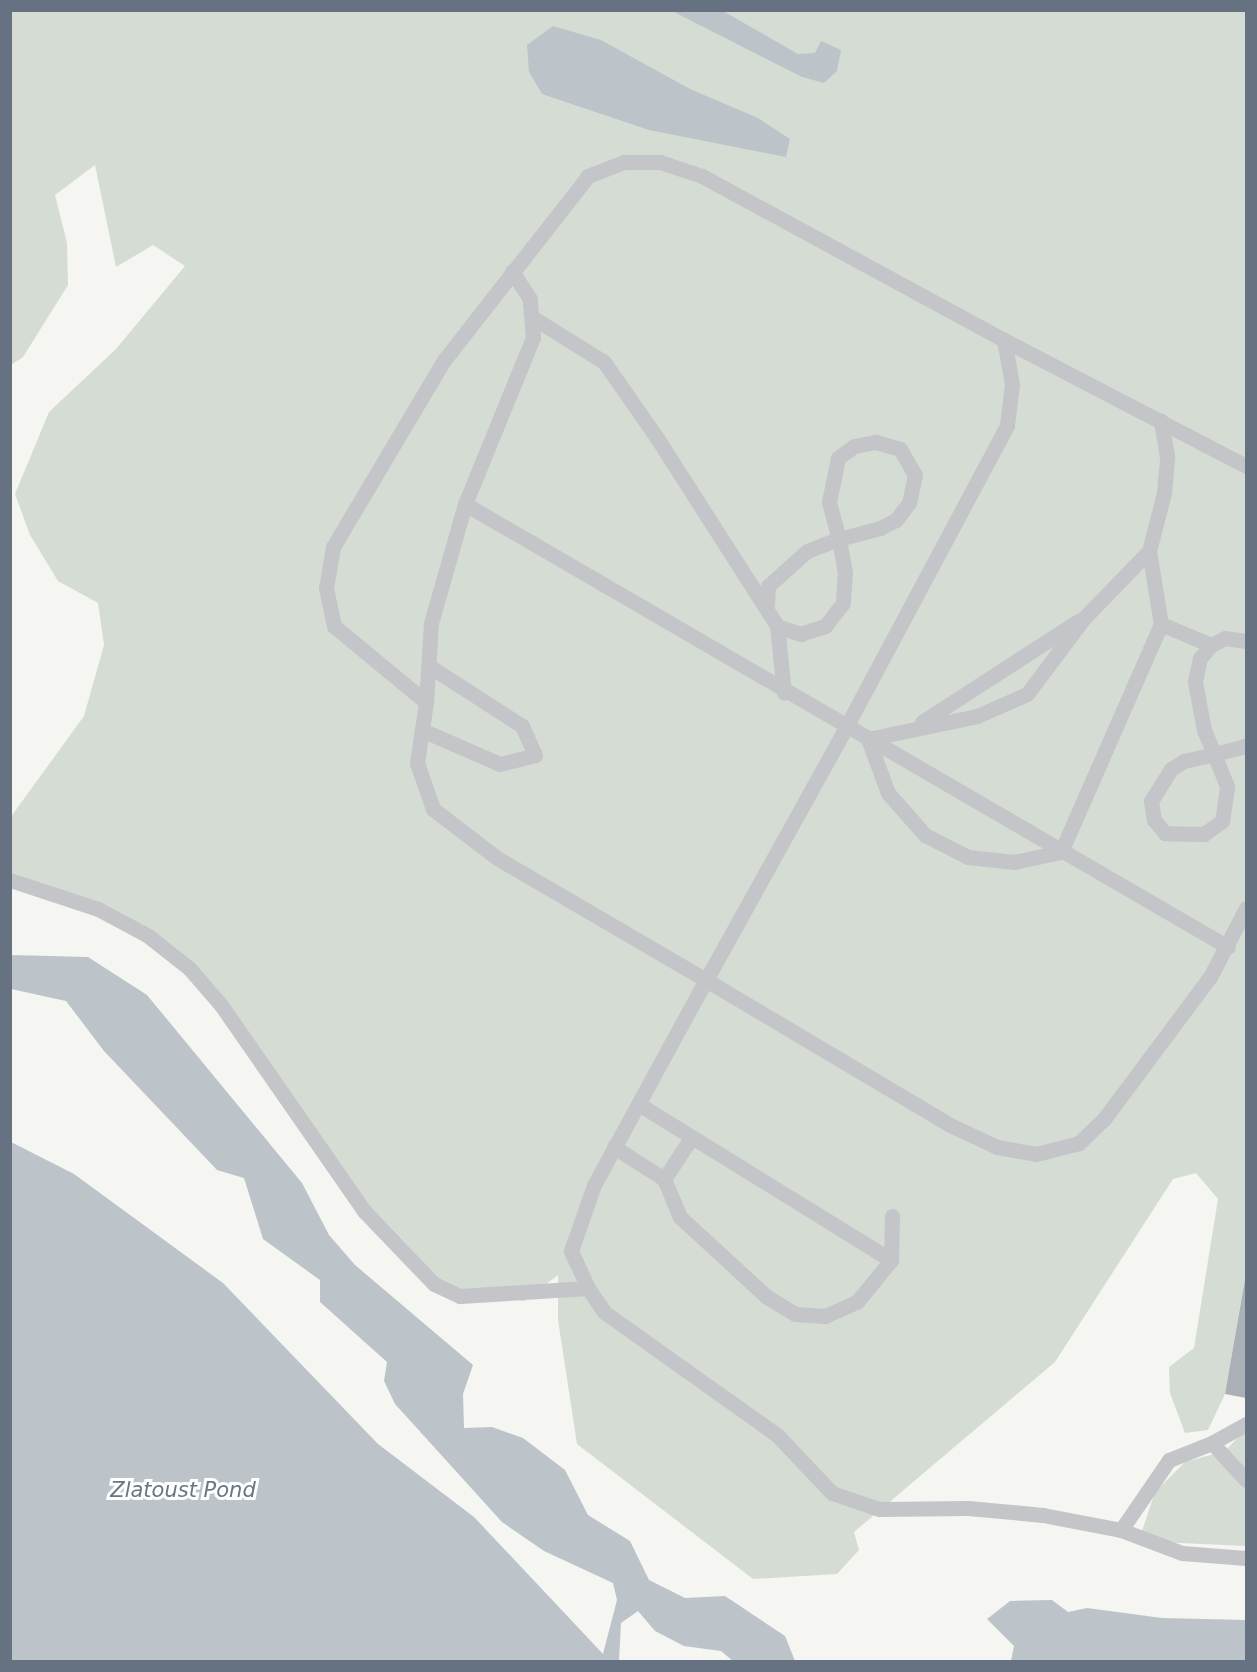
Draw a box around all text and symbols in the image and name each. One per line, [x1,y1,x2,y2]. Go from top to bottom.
water label: Zlatoust Pond [110,1477,256,1503]

